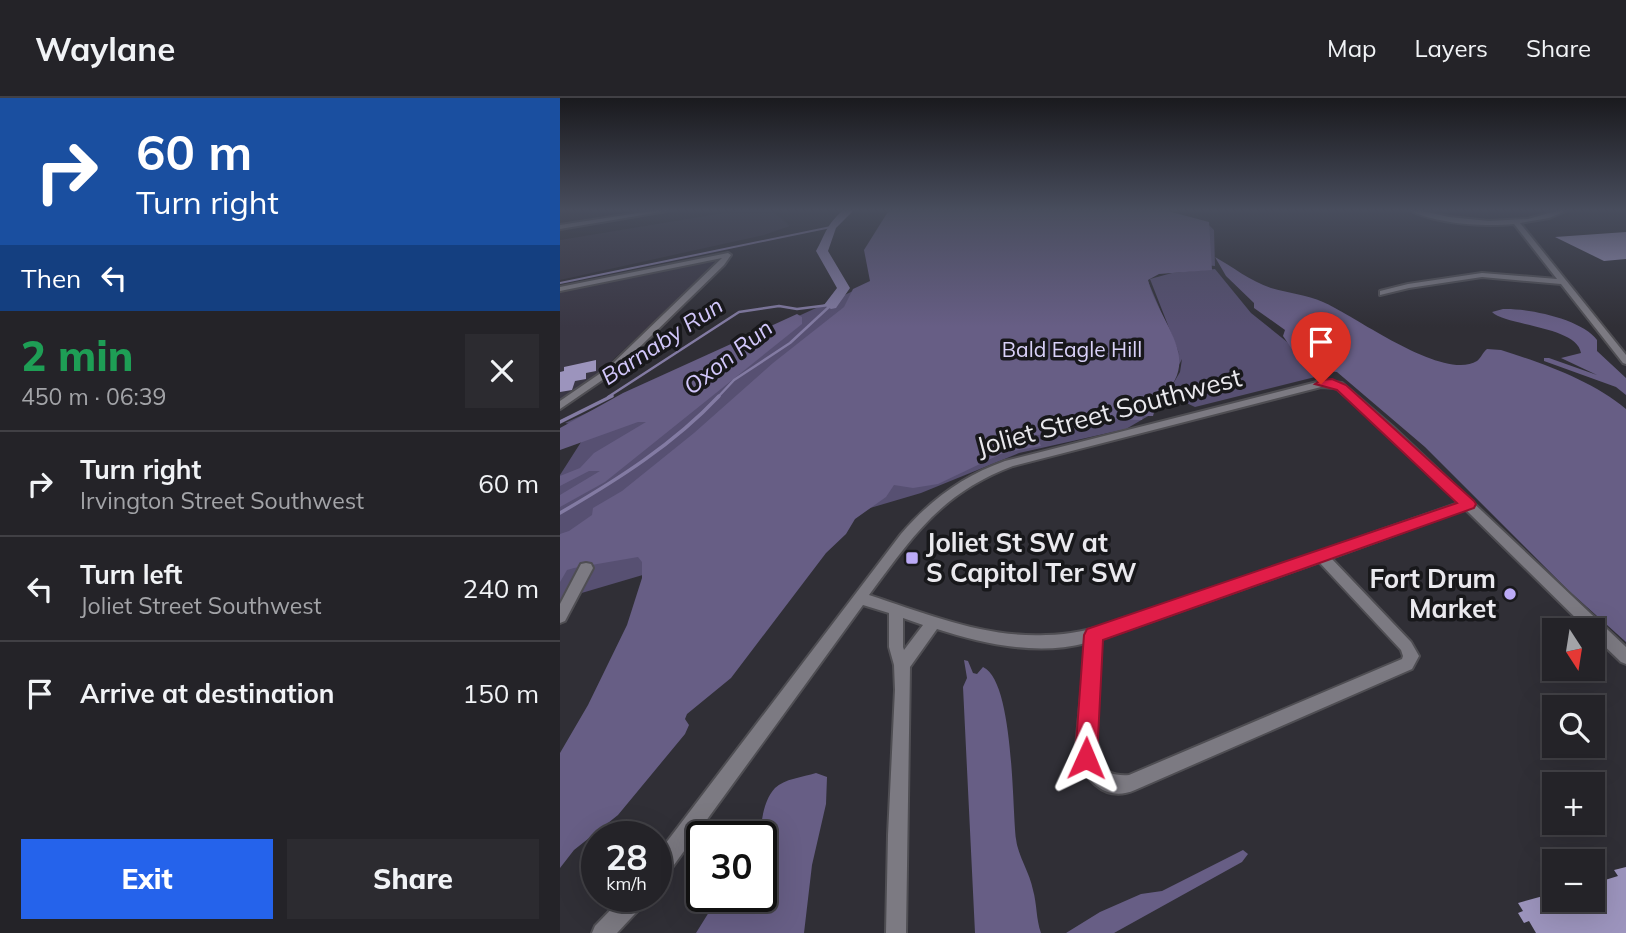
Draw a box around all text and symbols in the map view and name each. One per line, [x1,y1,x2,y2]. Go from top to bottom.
text: Waylane [35,28,175,69]
text: Map [1327,33,1376,63]
text: Layers [1414,33,1488,63]
text: Share [1526,33,1591,63]
text: 60 m [136,121,252,182]
icon: right [21,126,112,217]
text: Turn right [136,182,279,222]
icon: left [95,259,133,297]
text: Then [21,262,81,295]
water label: Barnaby Run [595,290,728,391]
pin [1291,312,1351,384]
water label: Oxon Run [677,313,778,400]
icon: arrive [1302,323,1340,361]
text: 2 min [21,329,134,382]
button: close [465,334,539,408]
park label: Bald Eagle Hill [1002,336,1142,362]
street label: Joliet Street Southwest [973,360,1245,463]
text: 450 m · 06:39 [21,382,166,411]
text: Turn right [80,453,201,486]
icon: right [21,465,59,503]
text: 60 m [478,467,539,500]
text: Irvington Street Southwest [80,486,364,515]
place label: Joliet St SW at S Capitol Ter SW [926,526,1137,589]
marker: Joliet St SW at S Capitol Ter SW [904,550,920,566]
text: Turn left [80,558,182,591]
place label: Fort Drum Market [1369,562,1496,625]
icon: left [21,570,59,608]
text: 240 m [463,572,539,605]
marker: Fort Drum Market [1502,586,1518,602]
text: Joliet Street Southwest [80,591,322,620]
north arrow [1542,618,1605,681]
map controls [1542,618,1605,912]
icon: arrive [21,675,59,713]
text: Arrive at destination [80,677,335,710]
text: 150 m [463,677,539,710]
button: search [1542,695,1605,758]
position arrow [1049,721,1123,795]
button: + [1542,772,1605,835]
speed limit sign: 30 [686,821,777,912]
text: 28 [605,835,648,879]
button: Exit [21,839,273,919]
button: Share [287,839,539,919]
button: − [1542,849,1605,912]
text: km/h [606,872,647,895]

